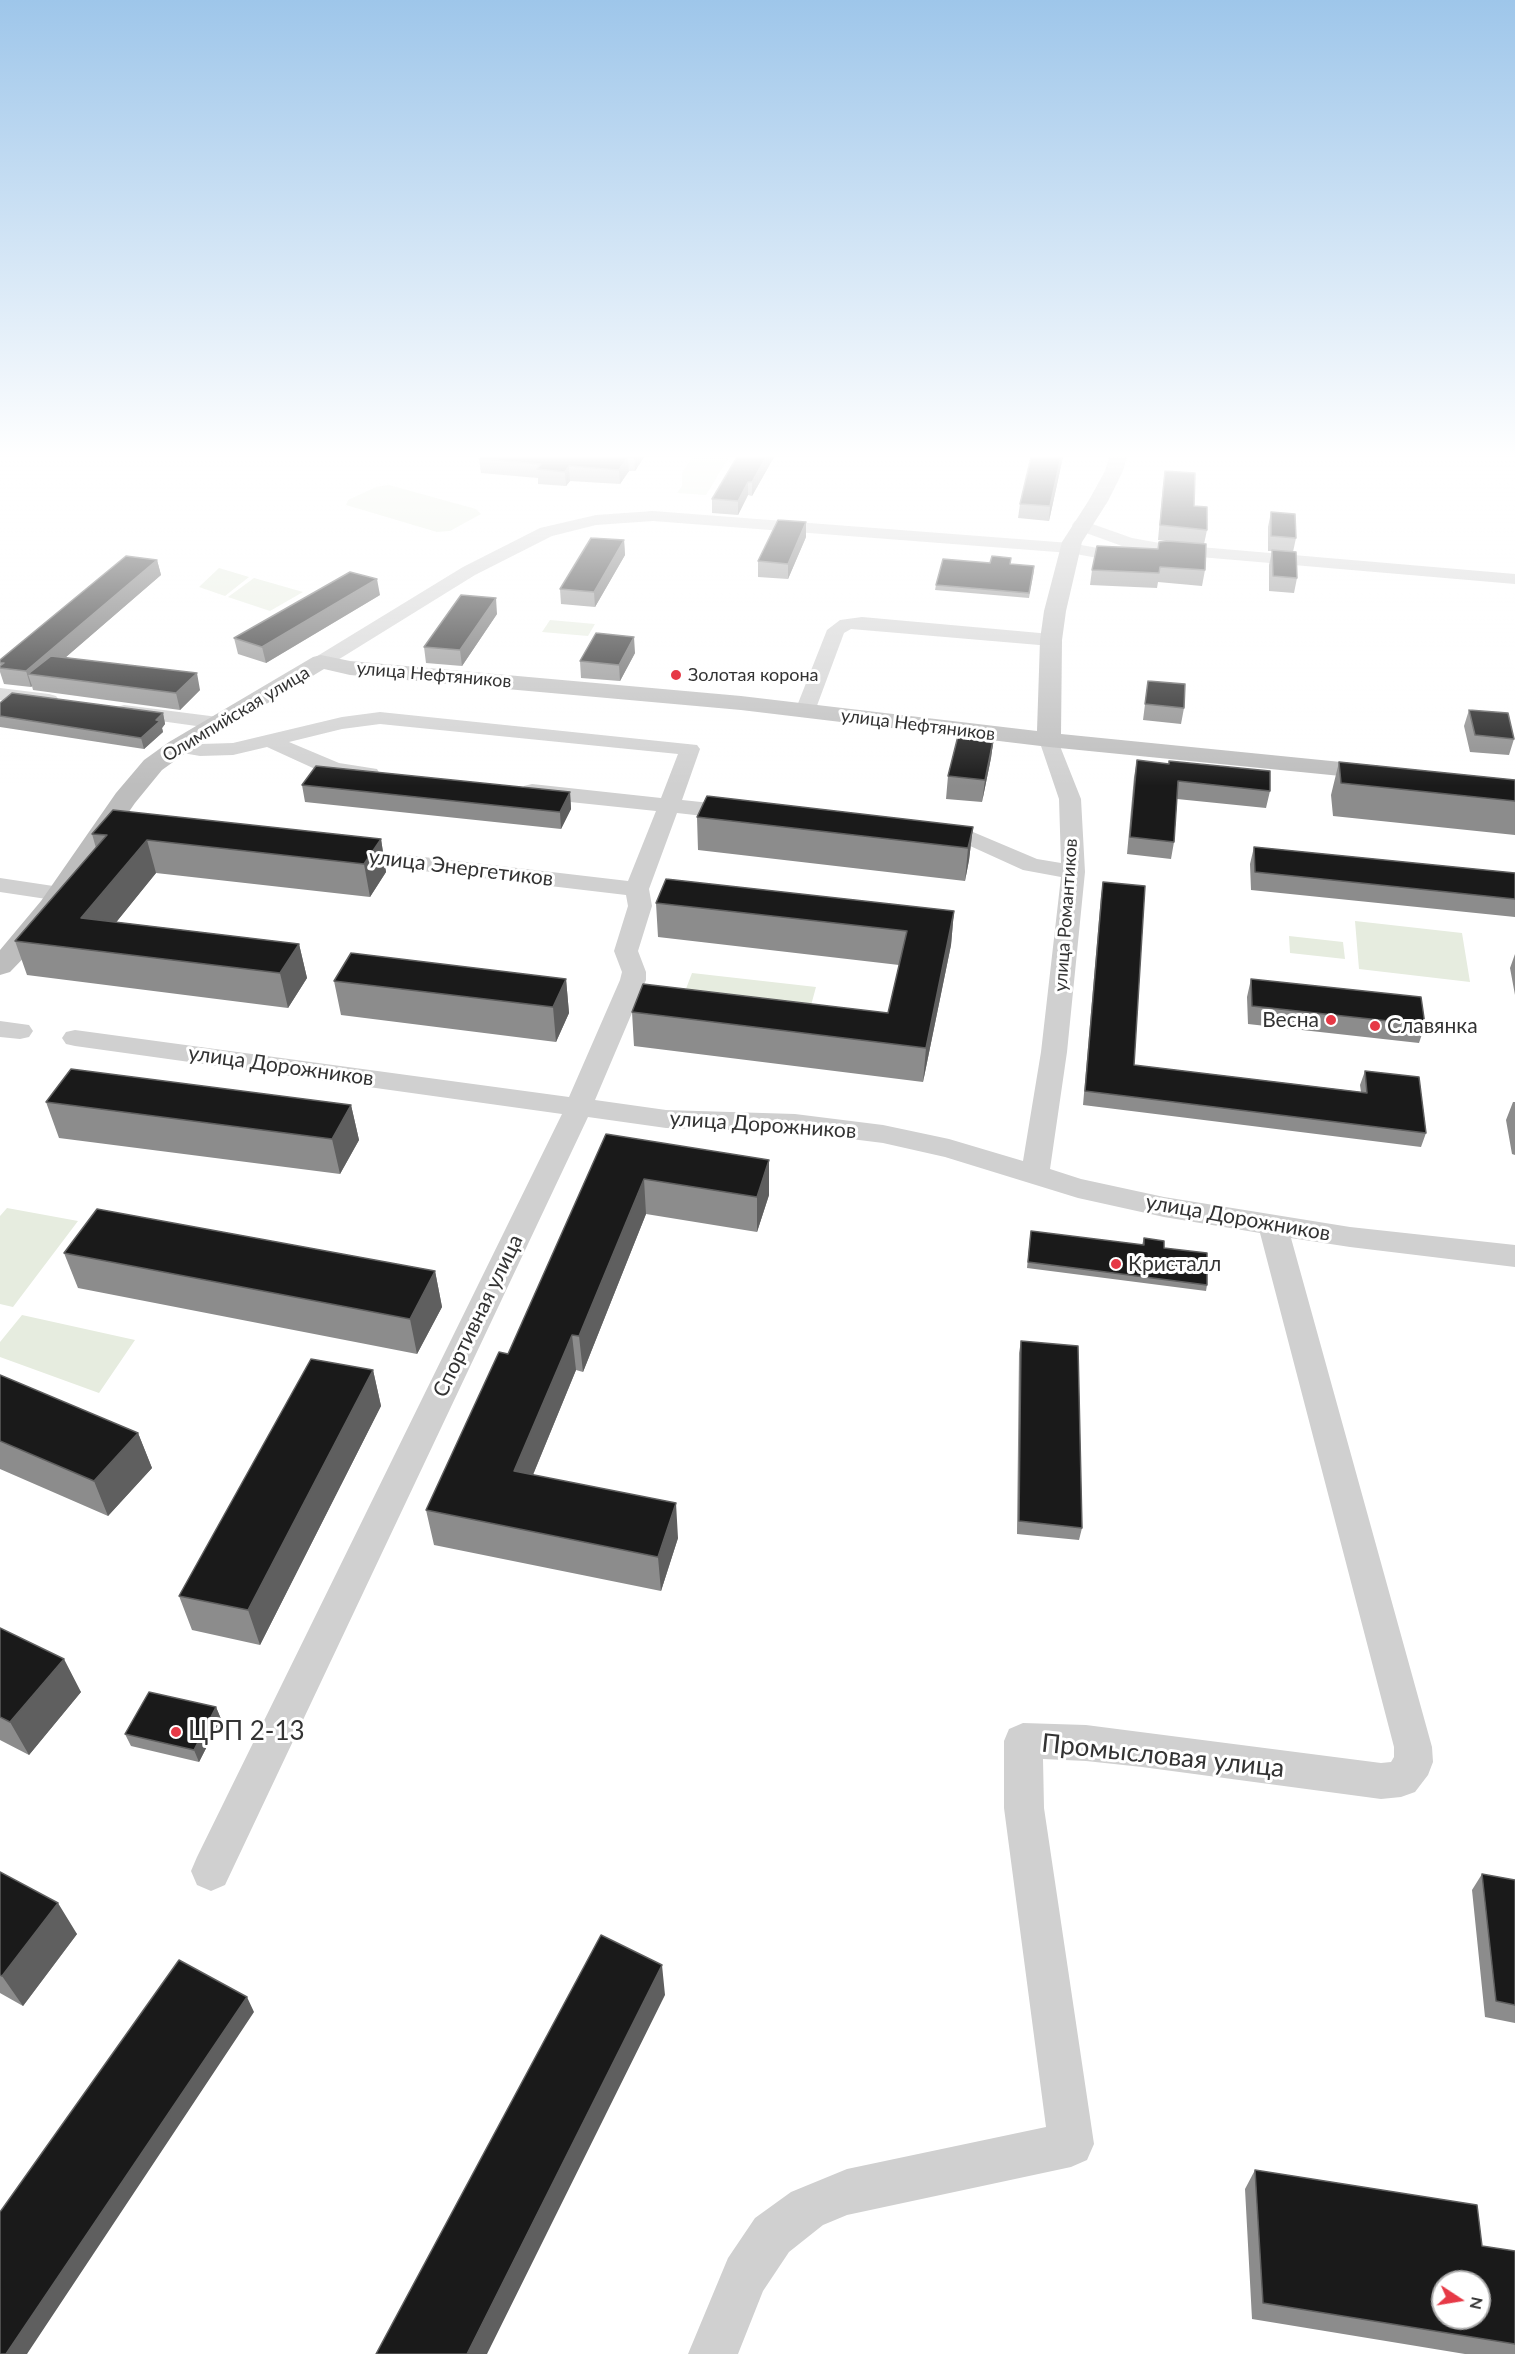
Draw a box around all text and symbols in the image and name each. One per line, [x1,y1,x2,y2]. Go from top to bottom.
street label: улица Нефтяников [356,657,512,693]
street label: Олимпийская улица [159,662,313,766]
place label: Золотая корона [688,664,818,686]
marker: Золотая корона [669,668,683,682]
street label: улица Нефтяников [840,705,996,745]
street label: улица Романтиков [1050,838,1082,992]
street label: улица Энергетиков [367,844,555,892]
place label: Весна [1262,1007,1319,1033]
marker: Весна [1324,1013,1338,1027]
place label: Славянка [1387,1013,1478,1039]
marker: Славянка [1368,1019,1382,1033]
street label: улица Дорожников [187,1041,375,1091]
street label: улица Дорожников [669,1106,857,1144]
street label: улица Дорожников [1144,1189,1332,1247]
street label: Спортивная улица [428,1231,528,1401]
place label: Кристалл [1128,1251,1221,1277]
marker: Кристалл [1109,1257,1123,1271]
place label: ЦРП 2-13 [188,1716,305,1748]
marker: ЦРП 2-13 [169,1725,183,1739]
street label: Промысловая улица [1040,1728,1286,1784]
north arrow [1431,2270,1491,2330]
text: N [1467,2295,1488,2311]

